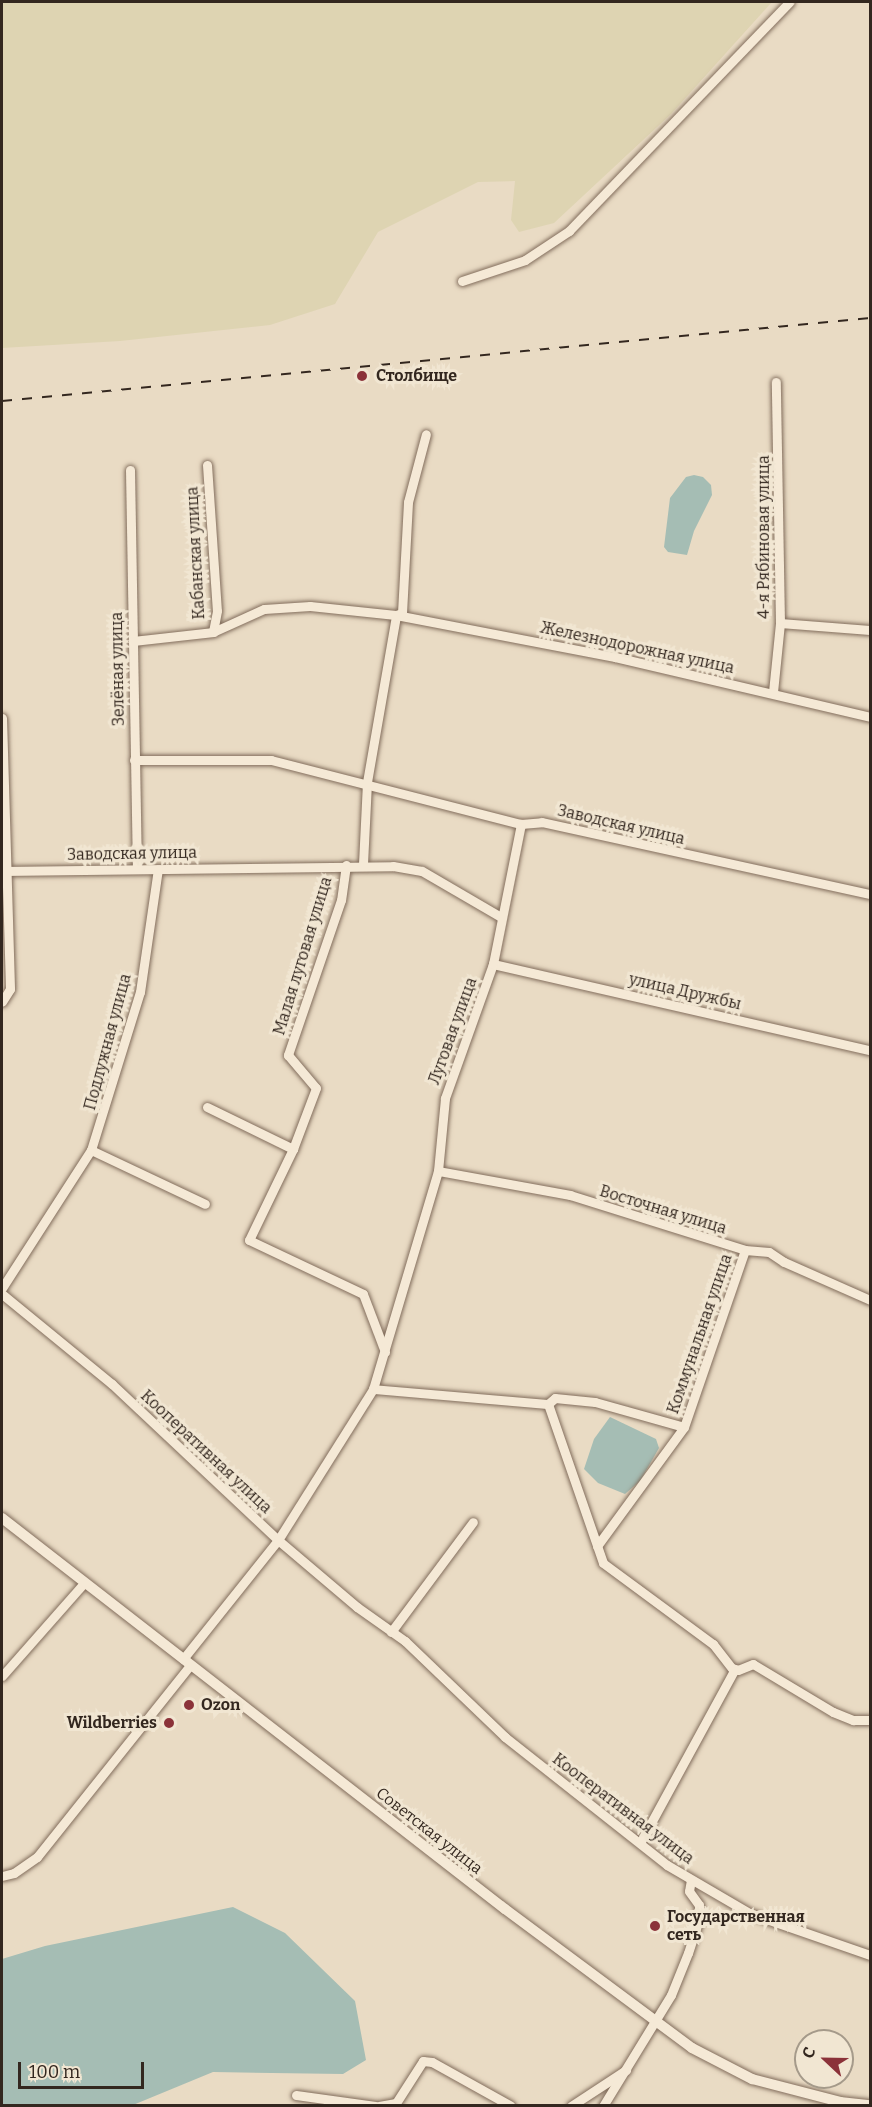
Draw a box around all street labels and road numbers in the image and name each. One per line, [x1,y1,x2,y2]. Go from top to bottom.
street label: 4-я Рябиновая улица [754,455,774,619]
street label: Кабанская улица [183,486,209,620]
street label: Зелёная улица [107,612,129,726]
street label: Железнодорожная улица [538,618,736,678]
street label: Заводская улица [555,801,687,849]
street label: Заводская улица [67,843,197,865]
street label: Малая луговая улица [270,875,336,1037]
street label: улица Дружбы [627,970,743,1014]
street label: Подлужная улица [81,972,135,1112]
street label: Луговая улица [425,975,481,1087]
street label: Восточная улица [597,1182,729,1238]
street label: Коммунальная улица [664,1252,736,1416]
street label: Кооперативная улица [137,1386,275,1518]
street label: Кооперативная улица [549,1750,697,1868]
street label: Советская улица [372,1784,486,1878]

